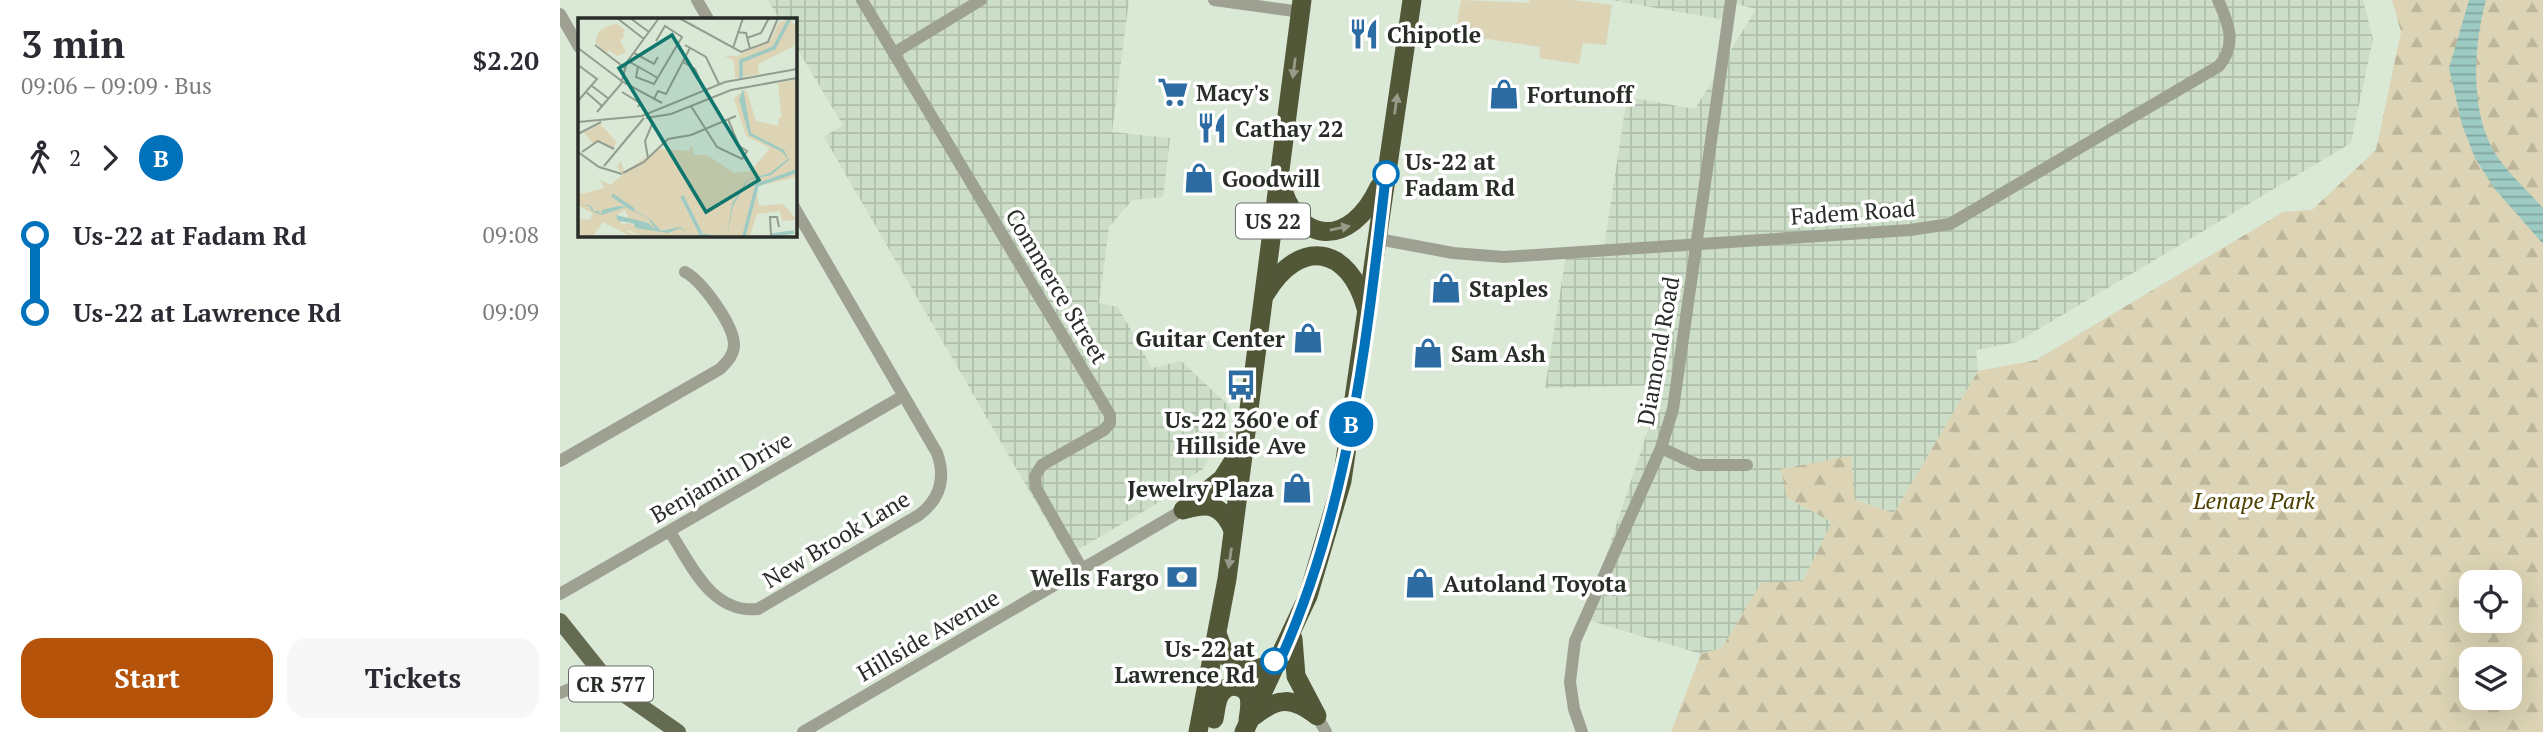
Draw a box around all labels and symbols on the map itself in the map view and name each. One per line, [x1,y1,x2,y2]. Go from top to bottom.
restaurant icon: Chipotle [1347,17,1381,51]
inset map [578,18,796,236]
place label: Chipotle [1387,19,1481,50]
one-way arrow [1288,57,1299,79]
supermarket icon: Macy's [1156,75,1190,109]
place label: Macy's [1196,77,1269,108]
shop icon: Fortunoff [1487,77,1521,111]
place label: Fortunoff [1527,79,1635,110]
one-way arrow [1391,92,1402,114]
restaurant icon: Cathay 22 [1195,111,1229,145]
place label: Cathay 22 [1235,113,1344,144]
place label: Us-22 at Fadam Rd [1405,146,1515,203]
shop icon: Goodwill [1182,161,1216,195]
marker: Us-22 at Fadam Rd [1373,161,1399,187]
place label: Goodwill [1222,163,1321,194]
street label: Fadem Road [1789,192,1917,232]
street label: Commerce Street [998,203,1116,370]
road number: US 22 [1236,204,1310,238]
one-way arrow [1329,223,1351,234]
shop icon: Staples [1429,271,1463,305]
place label: Staples [1469,273,1548,304]
street label: Diamond Road [1630,274,1686,428]
shop icon: Guitar Center [1291,321,1325,355]
place label: Guitar Center [1136,323,1285,354]
shop icon: Sam Ash [1411,336,1445,370]
place label: Sam Ash [1451,338,1546,369]
bus stop icon: Us-22 360'e of Hillside Ave [1224,368,1258,402]
line badge: B [1328,401,1374,447]
place label: Us-22 360'e of Hillside Ave [1165,404,1320,461]
street label: Benjamin Drive [645,424,797,530]
shop icon: Jewelry Plaza [1280,471,1314,505]
place label: Jewelry Plaza [1127,473,1274,504]
street label: New Brook Lane [757,483,915,595]
park label: Lenape Park [2192,485,2316,516]
one-way arrow [1224,548,1235,570]
bank icon: Wells Fargo [1165,560,1199,594]
place label: Wells Fargo [1030,562,1159,593]
shop icon: Autoland Toyota [1403,566,1437,600]
place label: Autoland Toyota [1443,568,1627,599]
street label: Hillside Avenue [851,582,1005,688]
place label: Us-22 at Lawrence Rd [1115,633,1255,690]
marker: Us-22 at Lawrence Rd [1261,648,1287,674]
road number: CR 577 [569,666,653,702]

